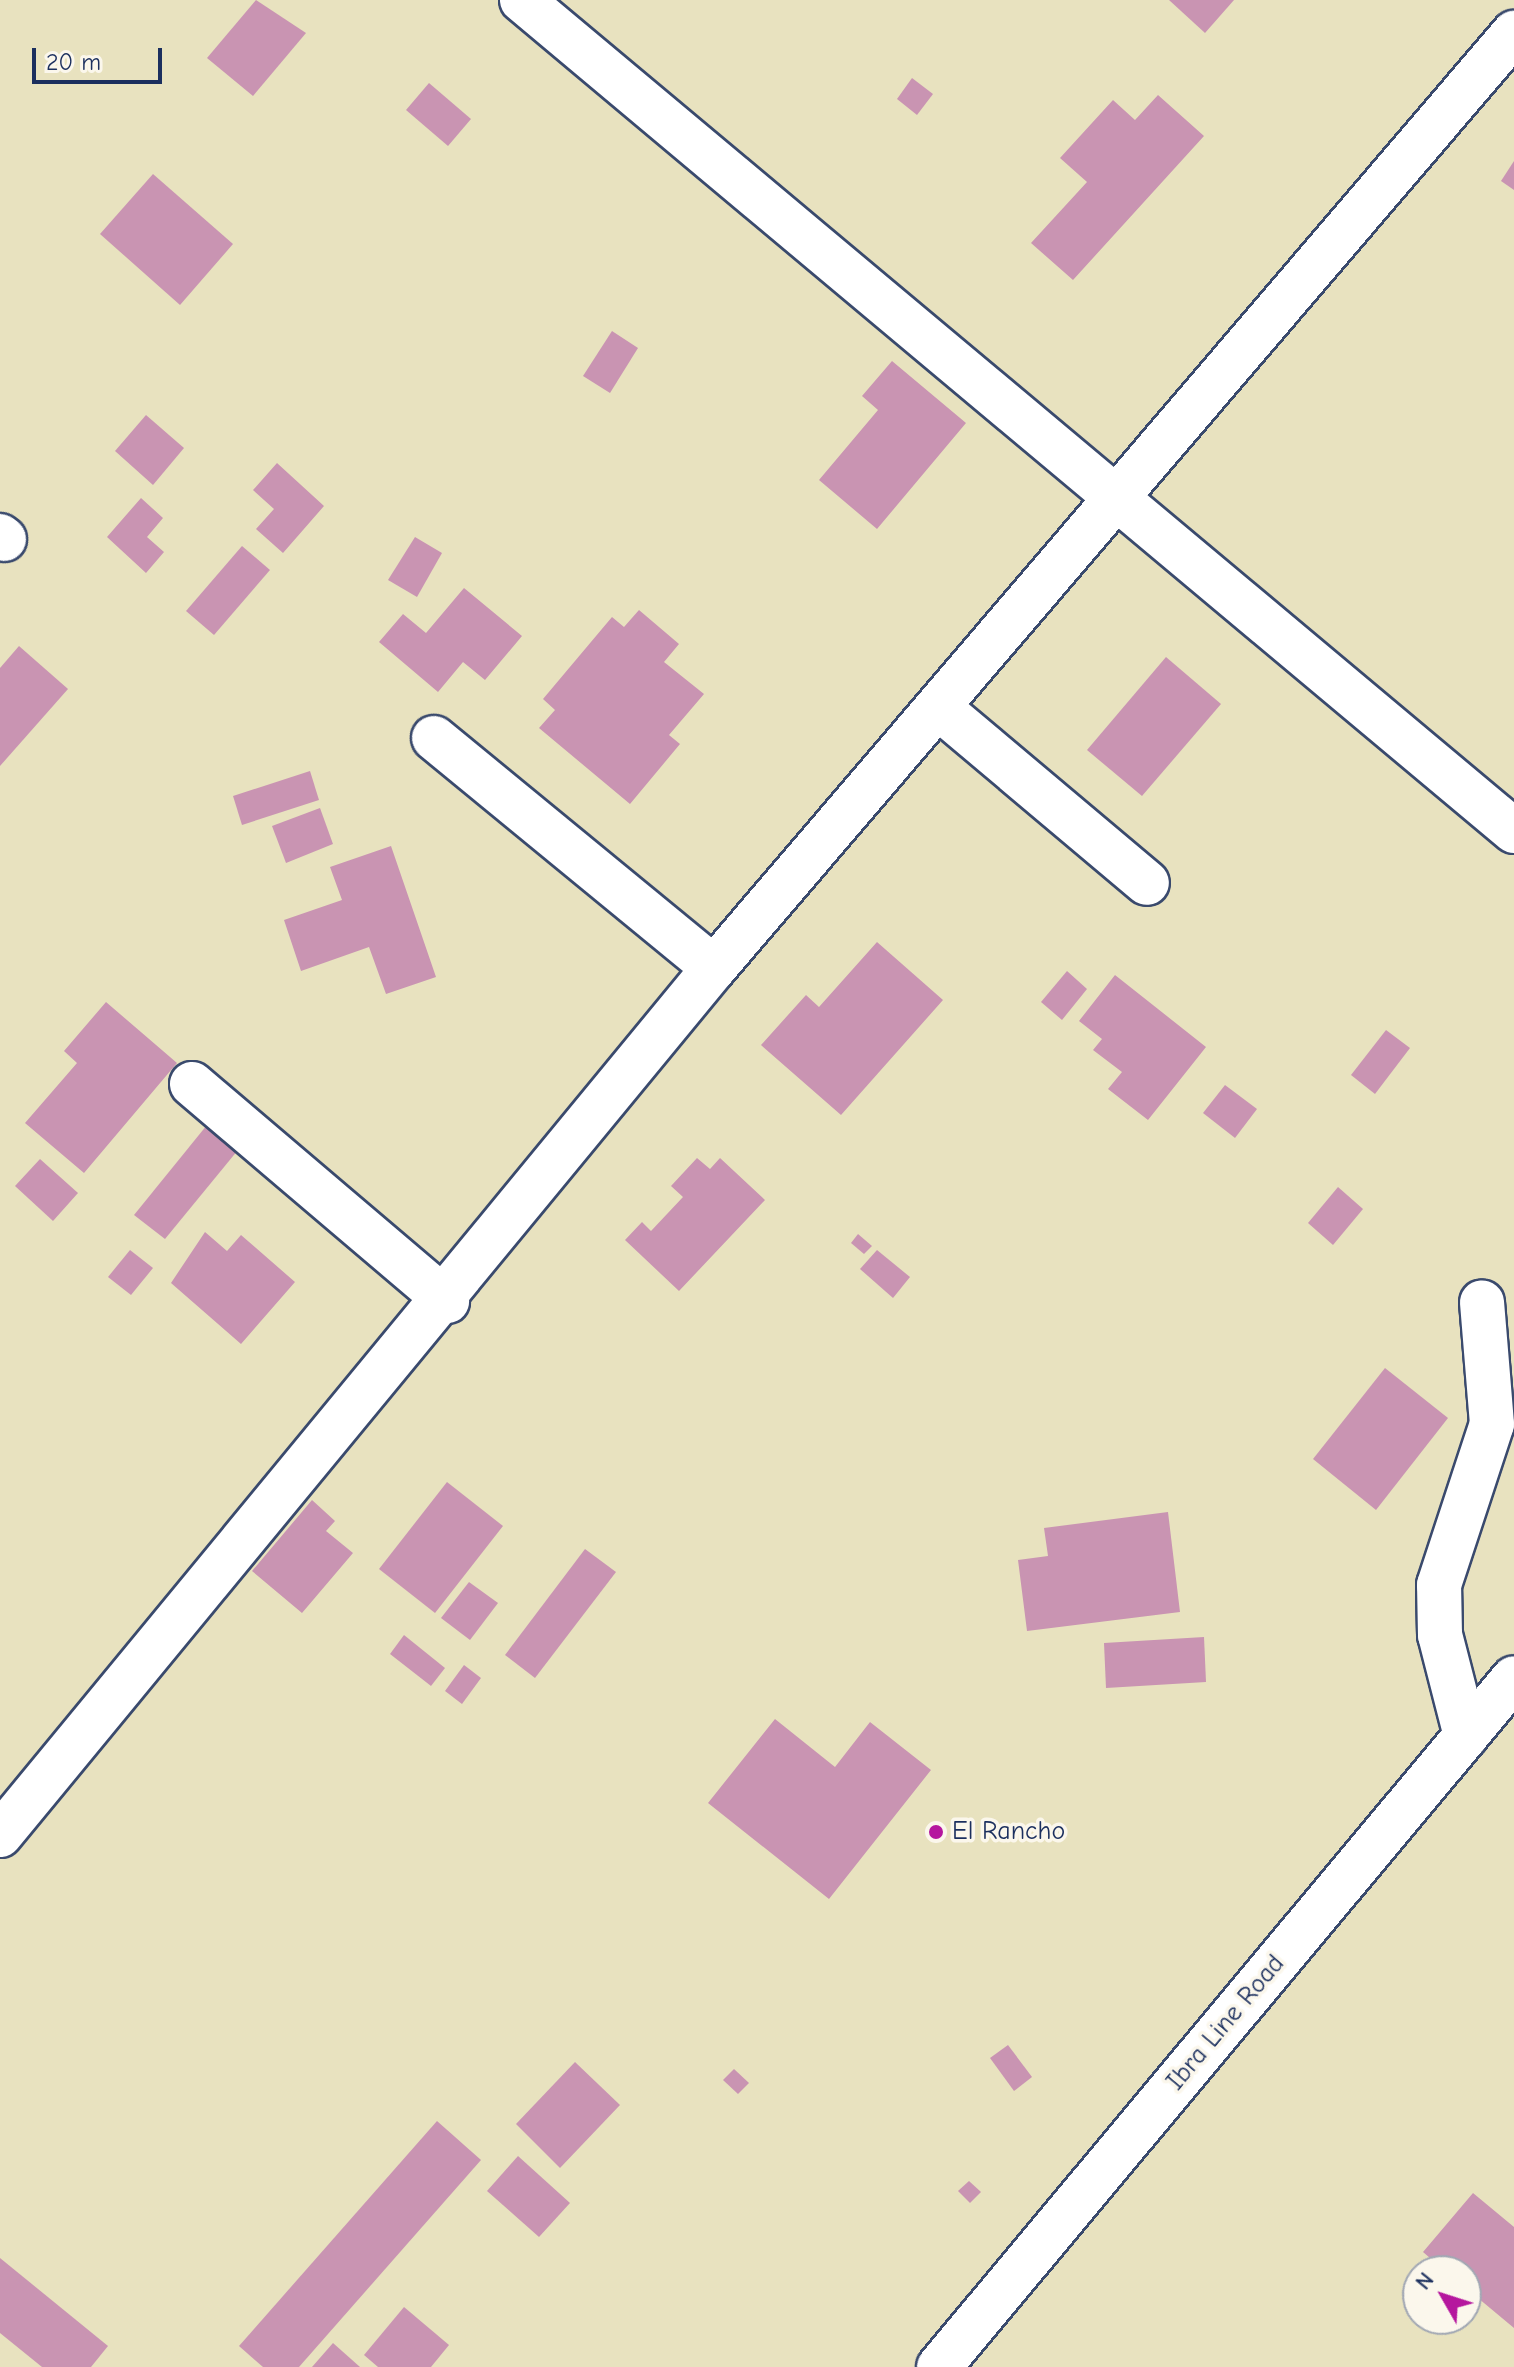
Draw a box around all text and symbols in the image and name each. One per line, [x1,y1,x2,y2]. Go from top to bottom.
scale bar [36,32,166,82]
text: 20 m [46,48,101,76]
place label: El Rancho [952,1816,1065,1848]
marker: El Rancho [927,1823,945,1841]
street label: Ibra Line Road [1160,1949,1292,2097]
north arrow [1402,2255,1482,2335]
text: N [1410,2267,1440,2295]

